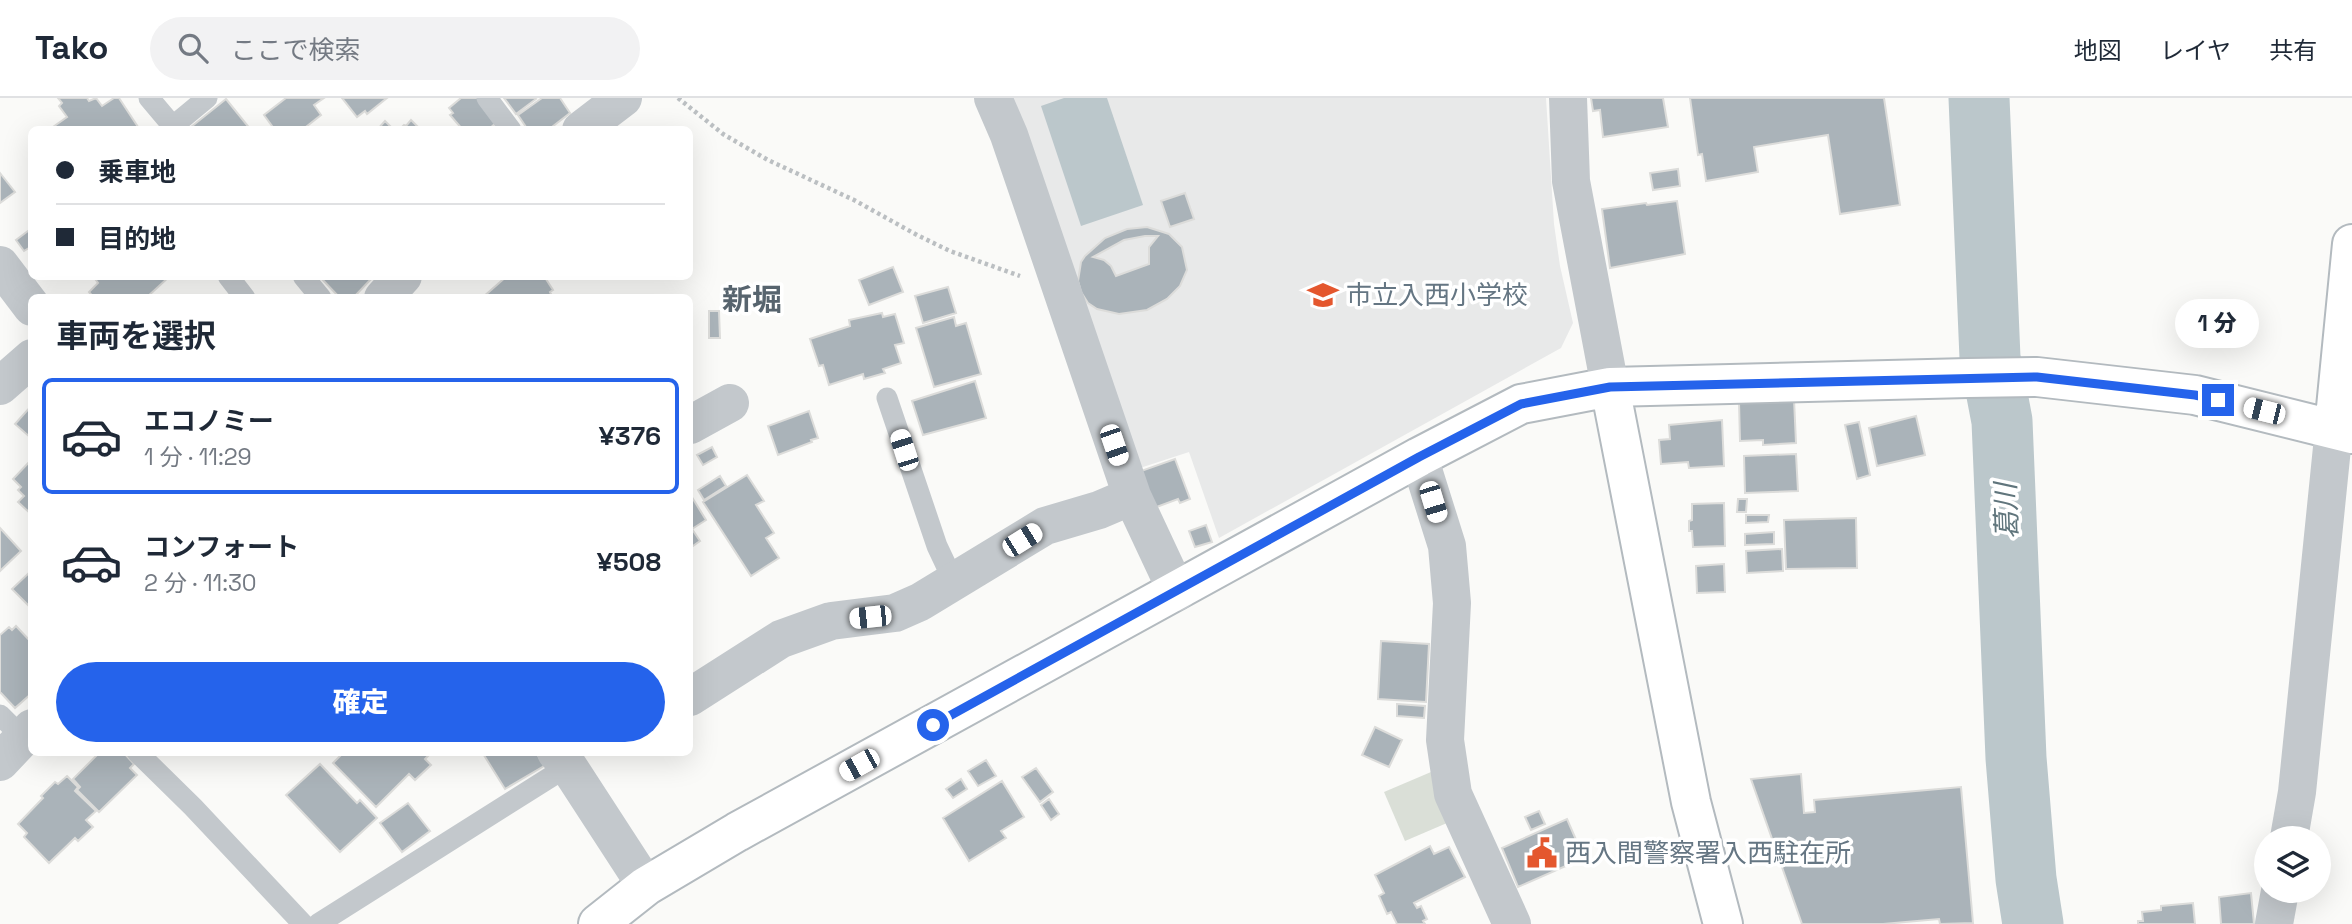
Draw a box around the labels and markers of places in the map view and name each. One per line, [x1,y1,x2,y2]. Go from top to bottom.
school or university icon: 市立入西小学校 [1306,278,1340,312]
place label: 市立入西小学校 [1346,278,1528,312]
public building icon: 西入間警察署入西駐在所 [1525,836,1559,870]
place label: 西入間警察署入西駐在所 [1565,836,1851,870]

